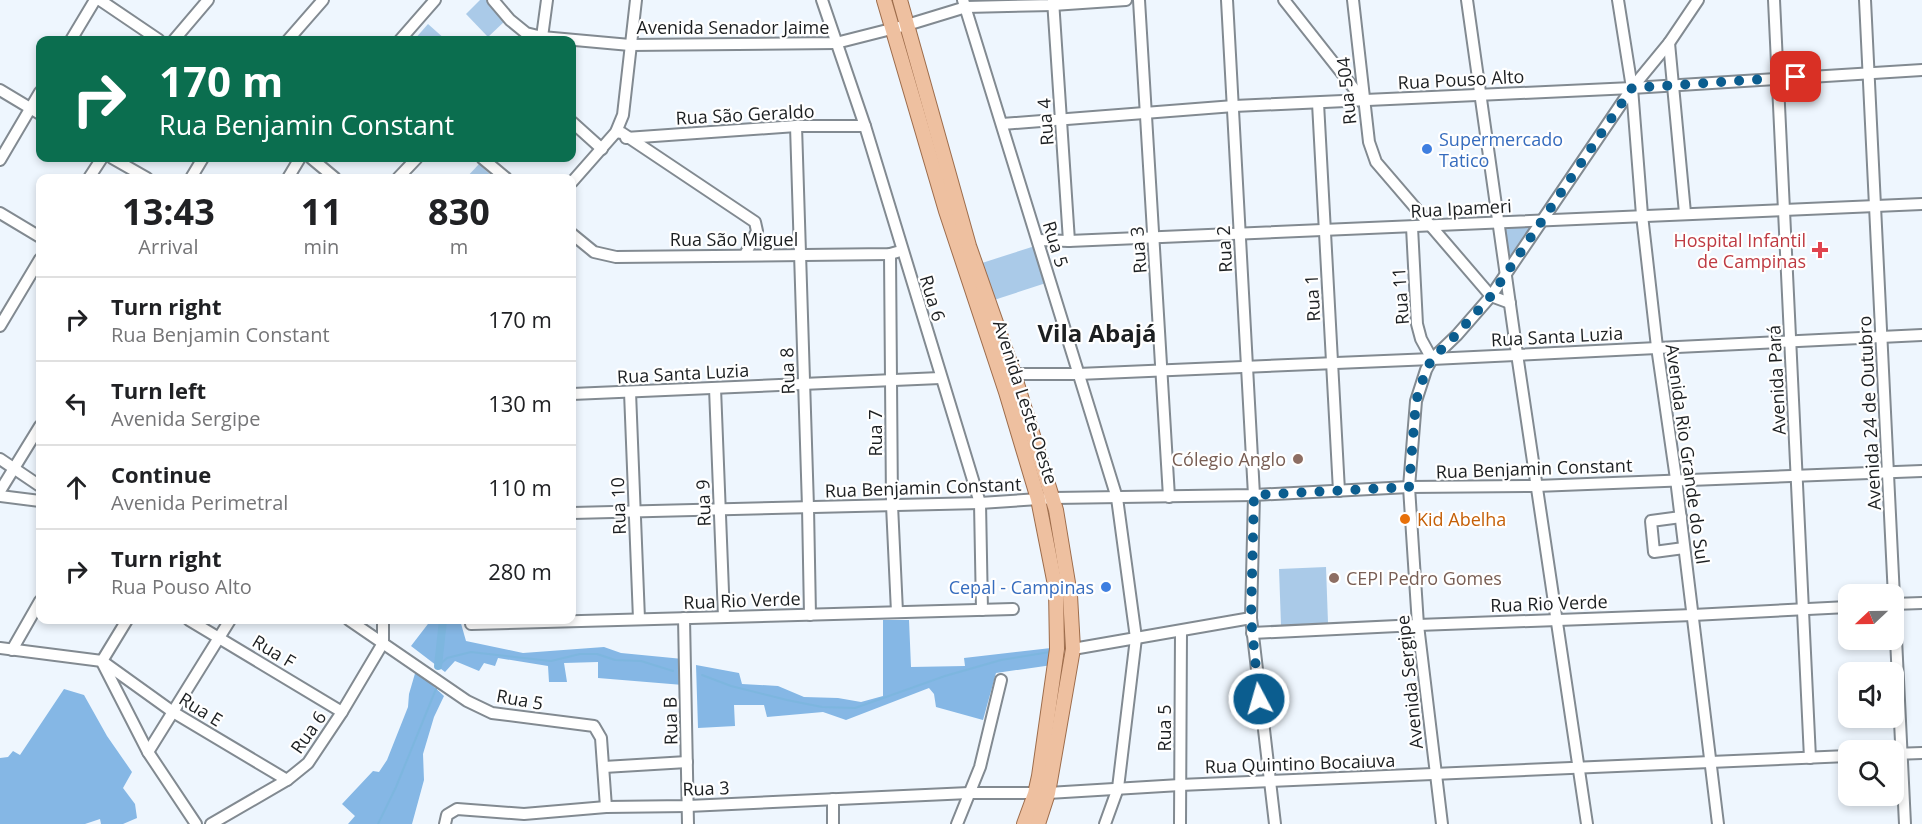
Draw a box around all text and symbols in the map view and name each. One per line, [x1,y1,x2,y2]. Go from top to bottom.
street label: Avenida Senador Jaime [637,15,829,39]
pin [1770,51,1821,102]
text: 170 m [159,52,283,109]
street label: Rua 504 [1331,56,1361,126]
icon: right [60,60,138,138]
icon: arrive [1779,60,1812,93]
street label: Rua Pouso Alto [1397,64,1525,94]
street label: Rua São Geraldo [675,98,815,130]
street label: Rua 4 [1031,98,1059,146]
text: Rua Benjamin Constant [159,106,454,143]
place label: Supermercado Tatico [1439,127,1563,172]
marker: Supermercado Tatico [1420,142,1434,156]
text: 13:43 [122,187,215,236]
text: 11 [301,187,342,236]
text: 830 [428,187,490,236]
street label: Rua Ipameri [1410,193,1512,223]
street label: Rua 5 [1038,218,1074,270]
street label: Rua 2 [1211,225,1237,273]
street label: Rua 3 [1124,226,1152,274]
street label: Rua São Miguel [670,227,798,251]
place label: Hospital Infantil de Campinas [1673,228,1806,273]
text: Arrival [138,233,199,260]
text: min [303,233,339,260]
text: m [450,233,468,260]
marker: Hospital Infantil de Campinas [1811,241,1829,259]
street label: Rua 11 [1386,267,1414,325]
street label: Rua 6 [915,272,951,324]
street label: Rua 1 [1299,274,1325,322]
text: Turn right [111,291,222,321]
icon: right [60,303,93,336]
text: 170 m [488,304,552,334]
street label: Avenida 24 de Outubro [1852,315,1886,511]
district label: Vila Abajá [1037,316,1157,349]
street label: Avenida Leste-Oeste [988,317,1064,487]
text: Rua Benjamin Constant [111,321,330,348]
street label: Rua Santa Luzia [1490,321,1624,351]
street label: Avenida Pará [1761,324,1791,436]
street label: Avenida Rio Grande do Sul [1661,342,1715,566]
street label: Rua 8 [774,347,800,395]
street label: Rua Santa Luzia [616,358,750,388]
text: Turn left [111,375,206,405]
icon: left [60,387,93,420]
text: 130 m [488,388,552,418]
text: Avenida Sergipe [111,405,260,432]
street label: Rua 7 [863,409,887,457]
place label: Cólegio Anglo [1172,447,1286,471]
marker: Cólegio Anglo [1291,452,1305,466]
street label: Rua Benjamin Constant [1435,453,1633,483]
text: Continue [111,459,211,489]
icon: ahead [60,471,93,504]
text: 110 m [488,472,552,502]
street label: Rua Benjamin Constant [824,472,1022,502]
street label: Rua 10 [605,477,631,535]
street label: Rua 9 [690,479,716,527]
text: Avenida Perimetral [111,489,288,516]
place label: Kid Abelha [1417,507,1506,531]
marker: Kid Abelha [1398,512,1412,526]
text: Turn right [111,543,222,573]
icon: right [60,555,93,588]
text: 280 m [488,556,552,586]
place label: CEPI Pedro Gomes [1346,566,1502,590]
marker: CEPI Pedro Gomes [1327,571,1341,585]
text: Rua Pouso Alto [111,573,252,600]
place label: Cepal - Campinas [949,575,1094,599]
marker: Cepal - Campinas [1099,580,1113,594]
north arrow [1838,584,1904,650]
map controls [1838,584,1904,806]
street label: Rua Rio Verde [683,586,801,614]
street label: Rua Rio Verde [1490,589,1608,617]
street label: Avenida Sergipe [1390,614,1428,750]
street label: Rua F [248,629,300,673]
button: sound [1838,662,1904,728]
position arrow [1227,667,1291,731]
street label: Rua 5 [495,683,545,715]
street label: Rua E [175,686,227,732]
street label: Rua B [658,697,682,745]
street label: Rua 5 [1152,704,1176,752]
street label: Rua 6 [285,706,331,758]
button: search [1838,740,1904,806]
street label: Rua Quintino Bocaiuva [1204,748,1396,778]
street label: Rua 3 [682,775,730,801]

